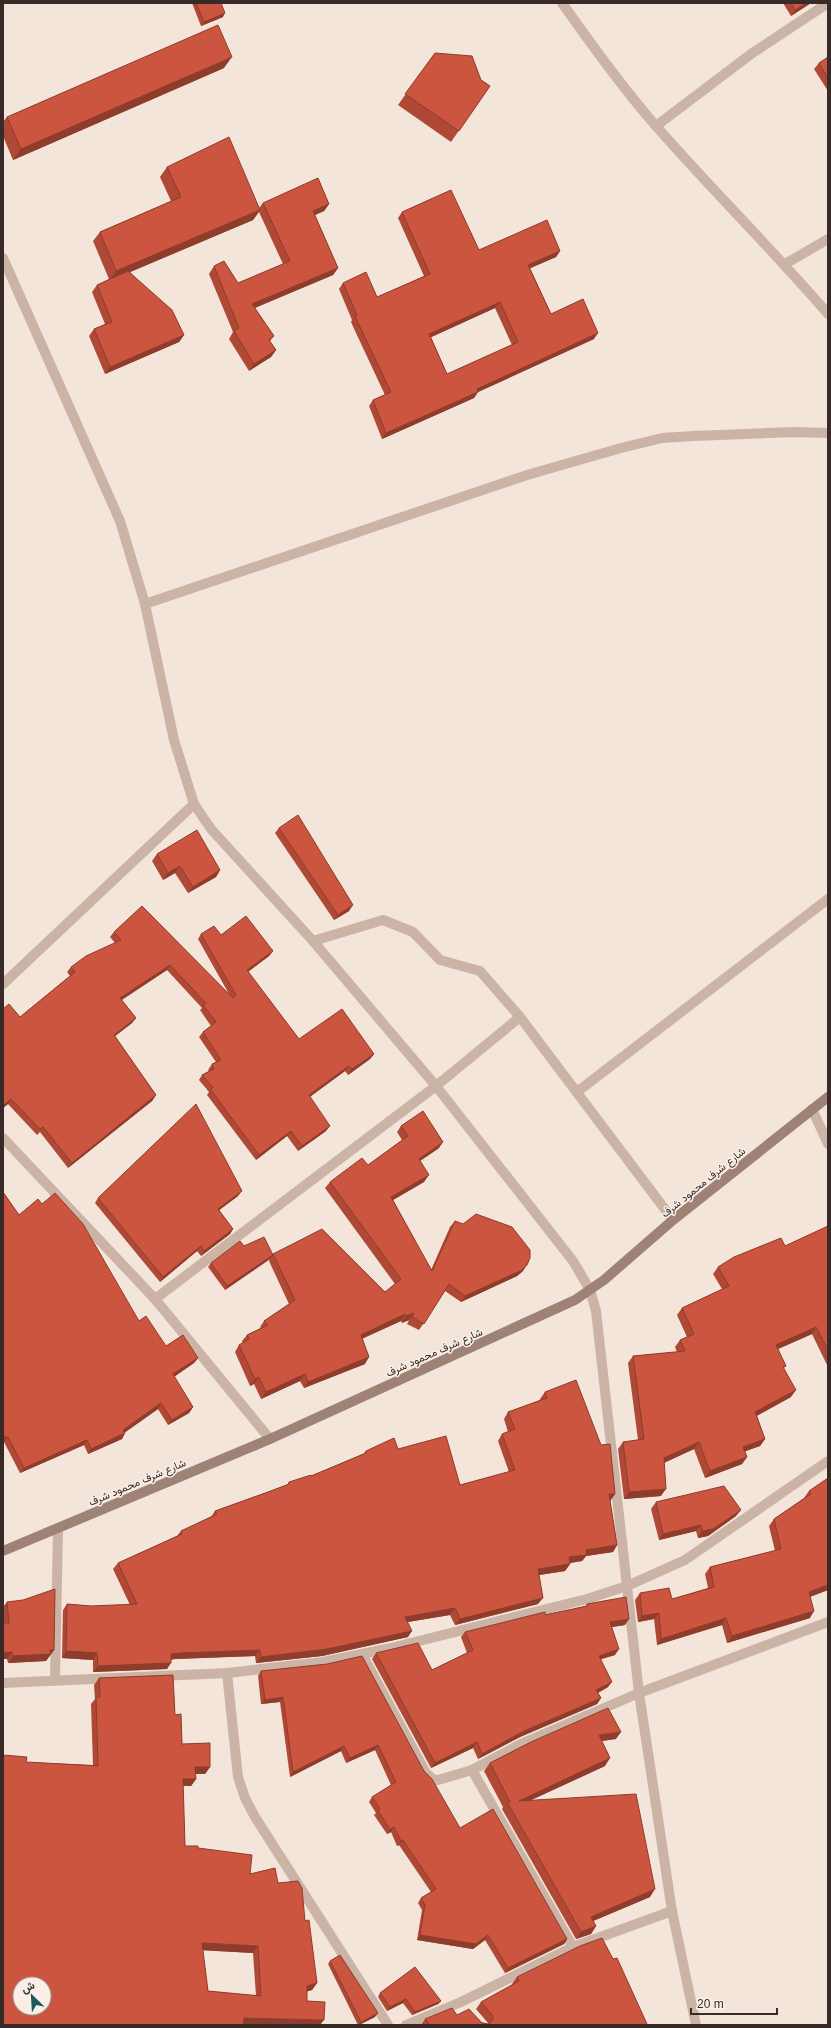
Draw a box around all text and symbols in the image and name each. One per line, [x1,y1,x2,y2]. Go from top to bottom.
street label: شارع شرف محمود شرف [659,1144,749,1221]
street label: شارع شرف محمود شرف [384,1325,485,1381]
street label: شارع شرف محمود شرف [87,1456,189,1510]
north arrow [12,1976,52,2016]
text: ش [19,1979,37,1996]
scale bar [691,1990,777,2016]
text: 20 m [697,1997,724,2011]

